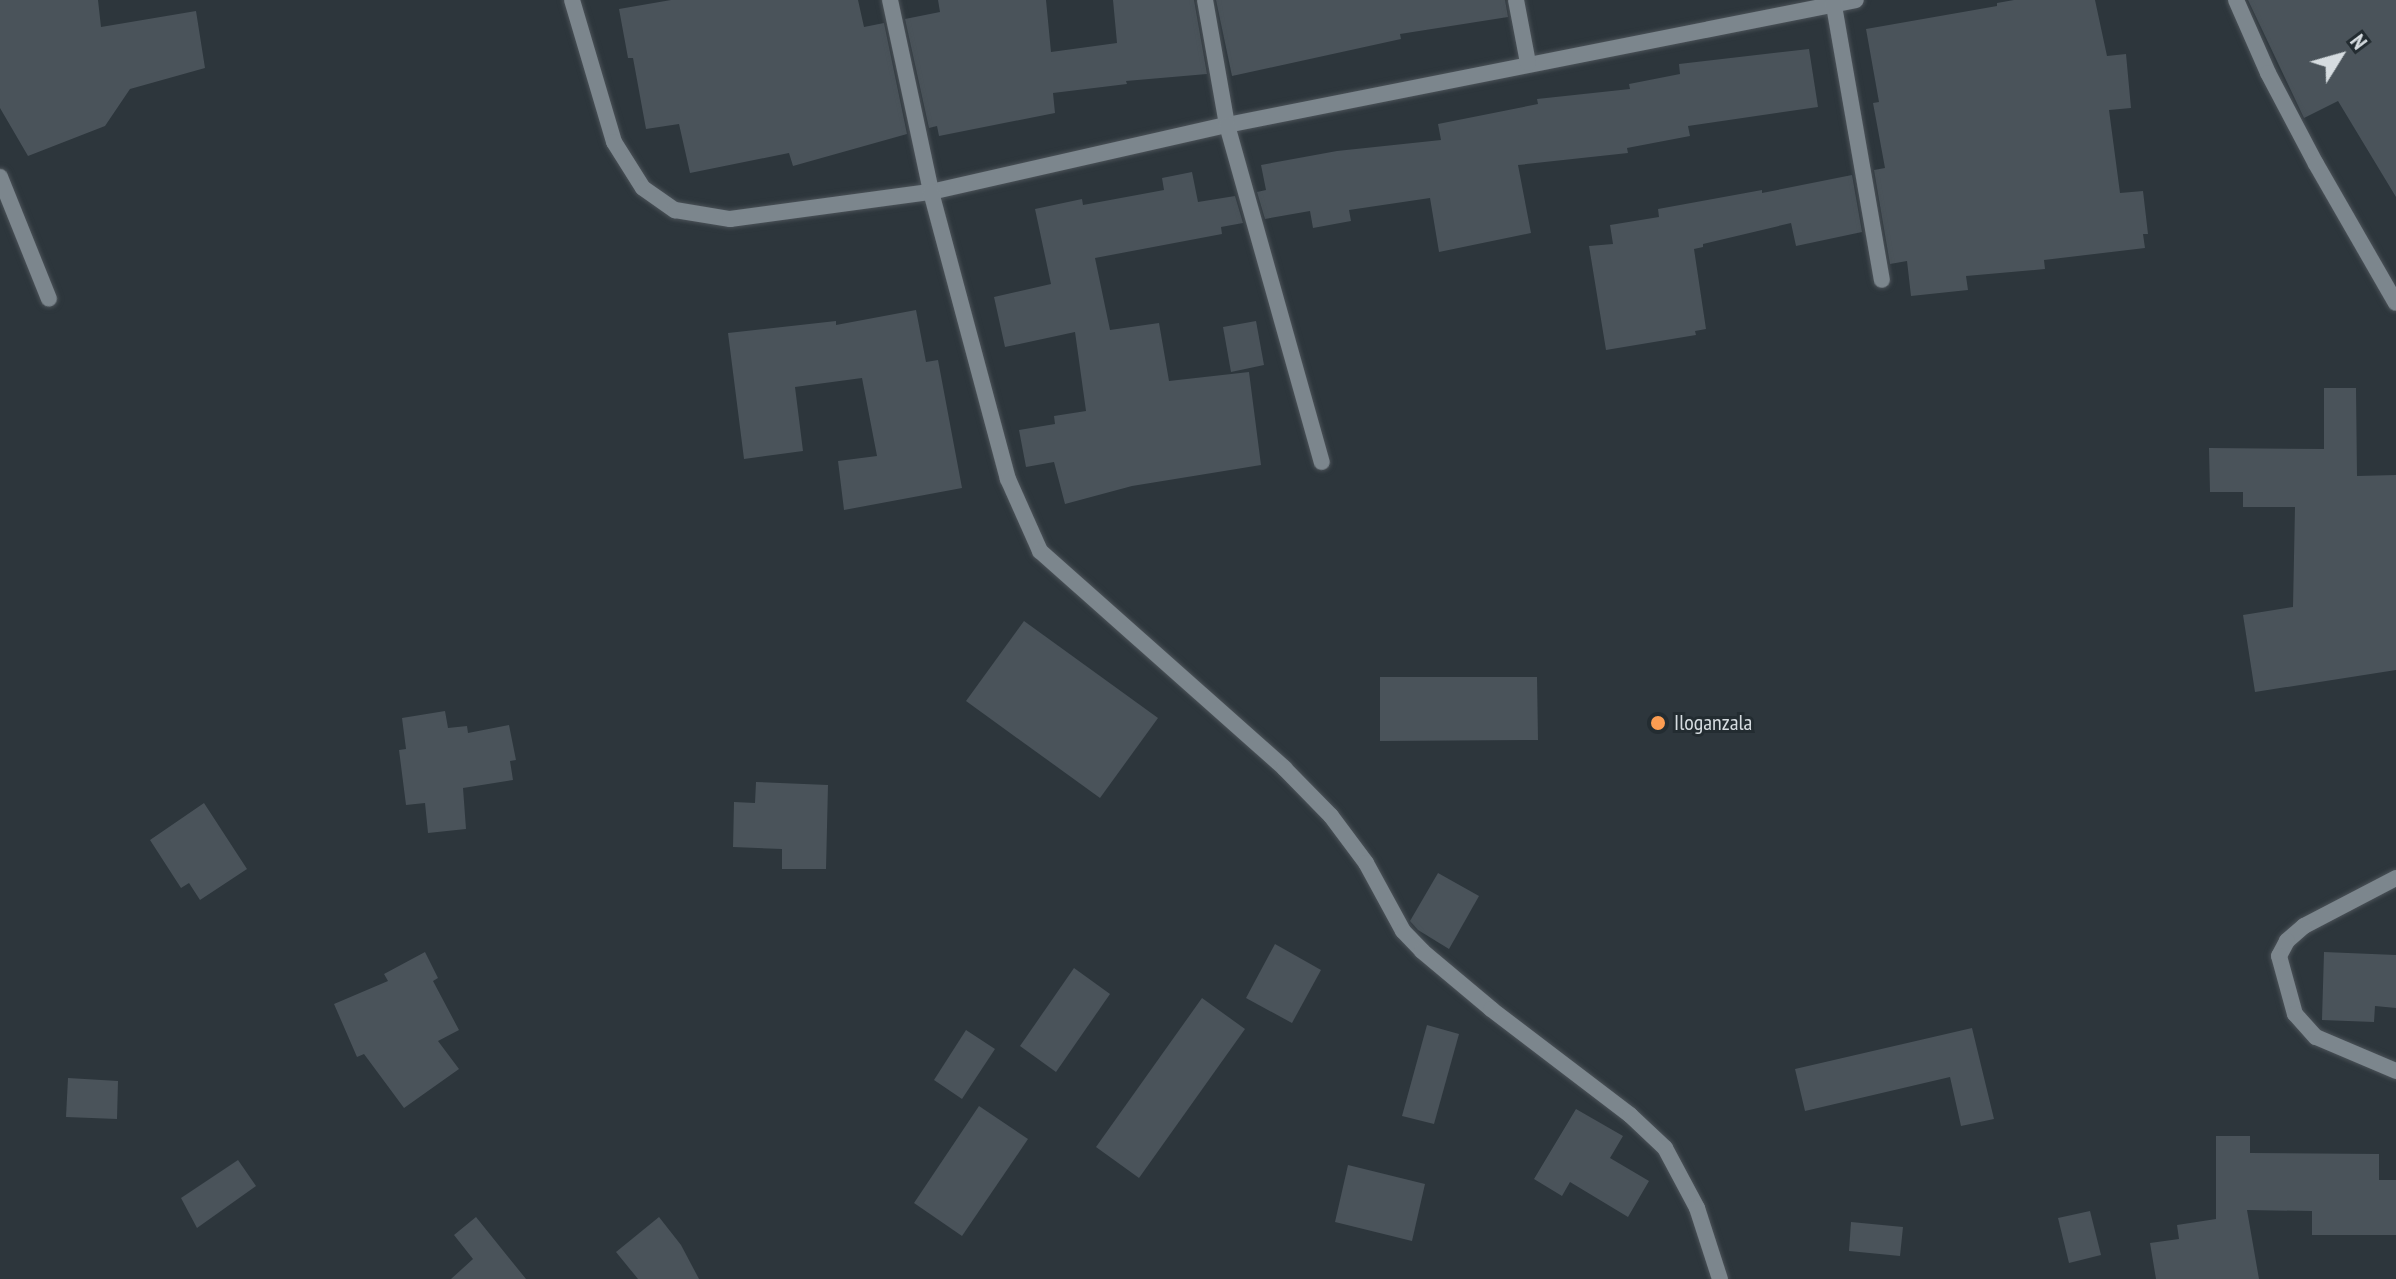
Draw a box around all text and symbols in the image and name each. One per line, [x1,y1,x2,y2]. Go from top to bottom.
north arrow [2300,16,2380,96]
text: N [2344,28,2374,55]
place label: Iloganzala [1674,710,1752,736]
marker: Iloganzala [1649,714,1667,732]

